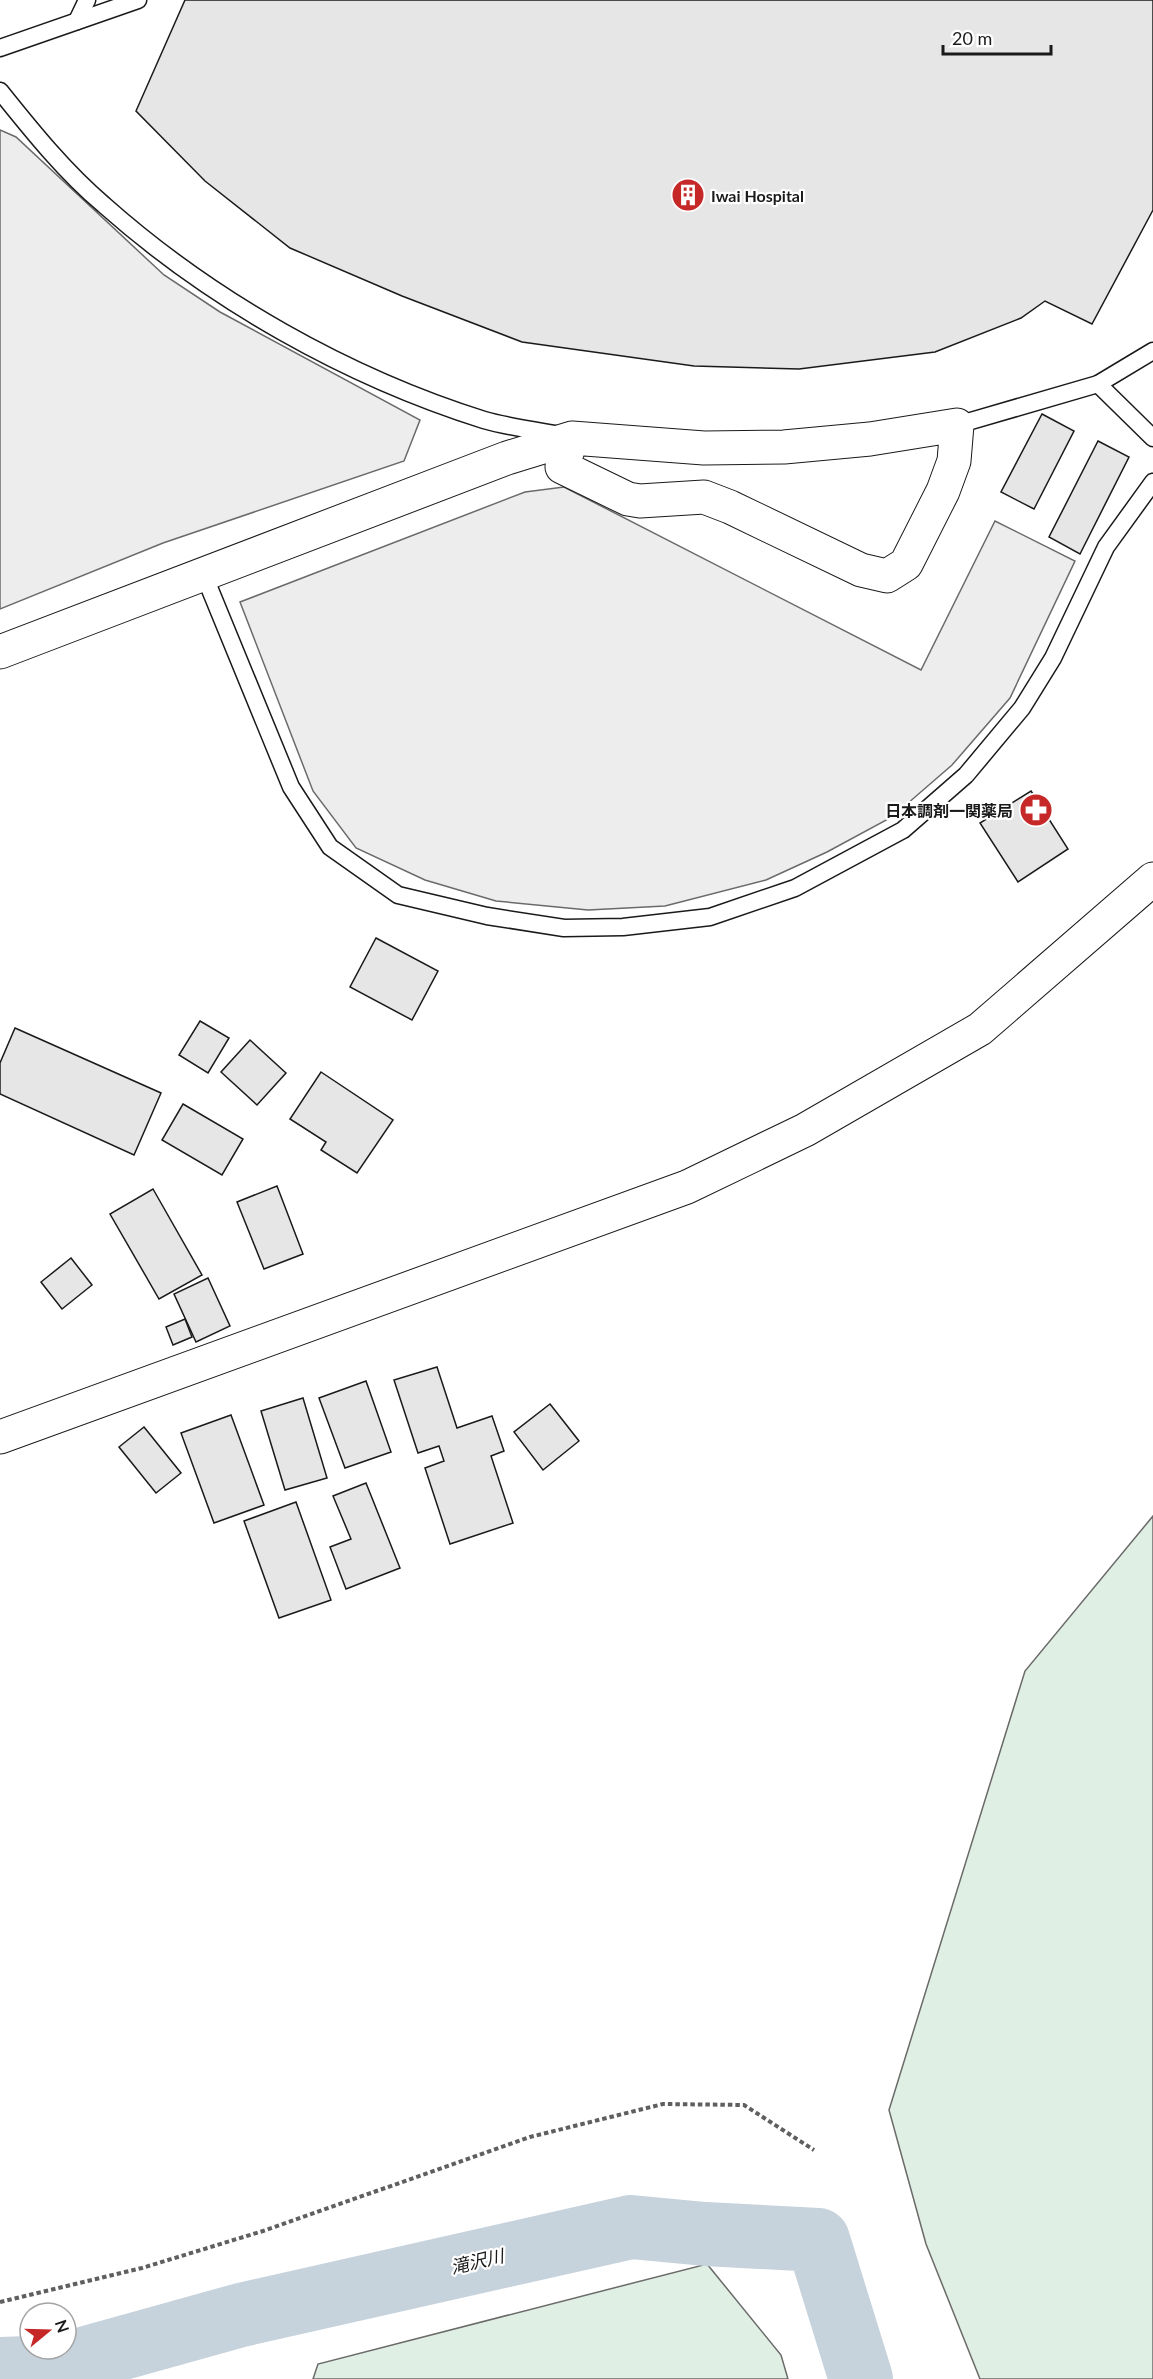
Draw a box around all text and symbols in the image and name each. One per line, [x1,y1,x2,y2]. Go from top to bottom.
scale bar [943,18,1051,56]
text: 20 m [952,27,992,49]
building icon: Iwai Hospital [670,177,706,213]
place label: Iwai Hospital [711,186,804,205]
pharmacy icon: 日本調剤一関薬局 [1018,792,1054,828]
place label: 日本調剤一関薬局 [885,801,1013,820]
water label: 滝沢川 [448,2244,508,2278]
north arrow [18,2301,78,2361]
text: N [52,2317,74,2335]

